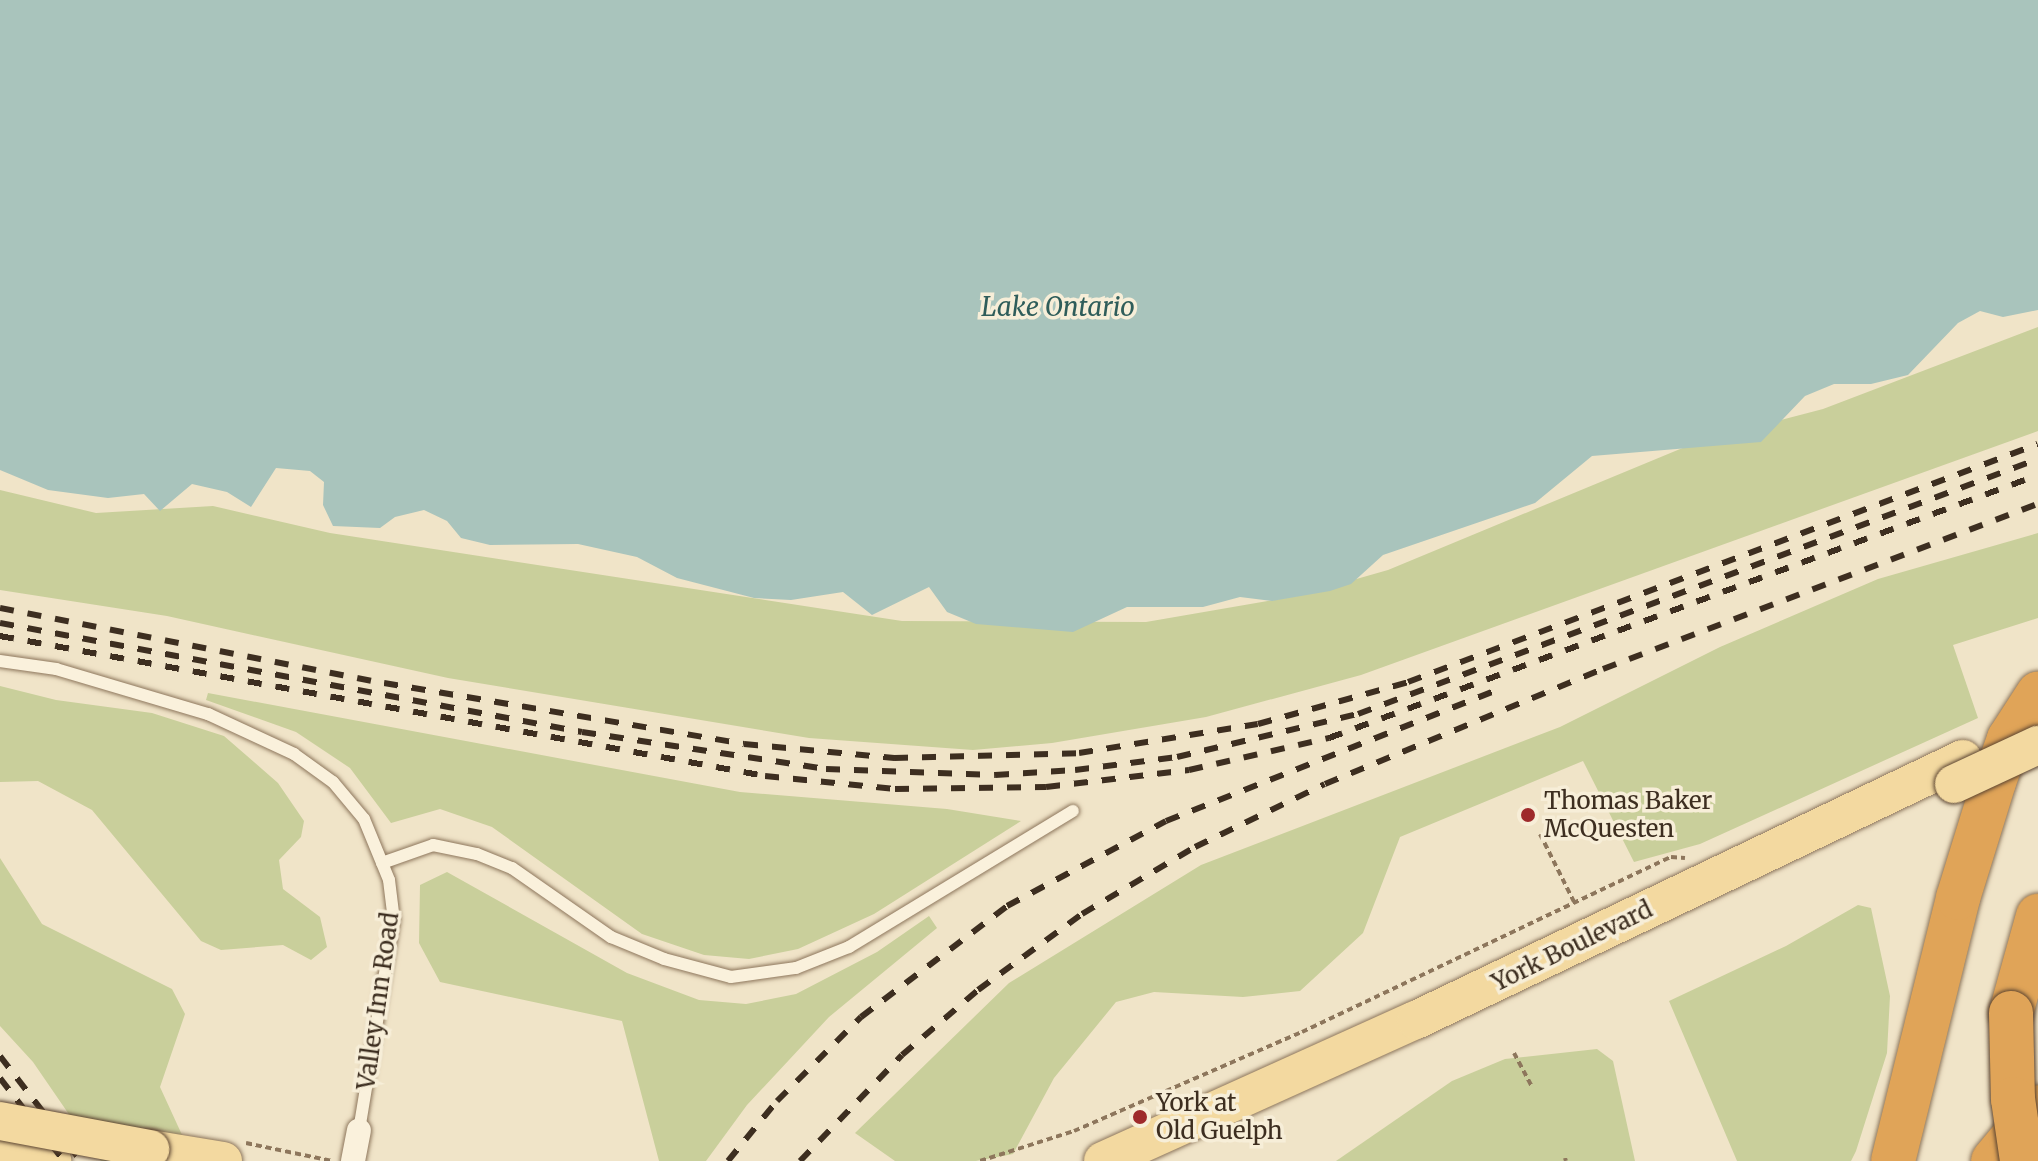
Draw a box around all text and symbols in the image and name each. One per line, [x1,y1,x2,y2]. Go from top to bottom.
water label: Lake Ontario [981,291,1135,323]
place label: Thomas Baker McQuesten [1544,787,1712,843]
marker: Thomas Baker McQuesten [1519,806,1537,824]
street label: York Boulevard [1487,895,1657,997]
street label: Valley Inn Road [351,910,405,1092]
place label: York at Old Guelph [1156,1089,1283,1145]
marker: York at Old Guelph [1131,1108,1149,1126]

